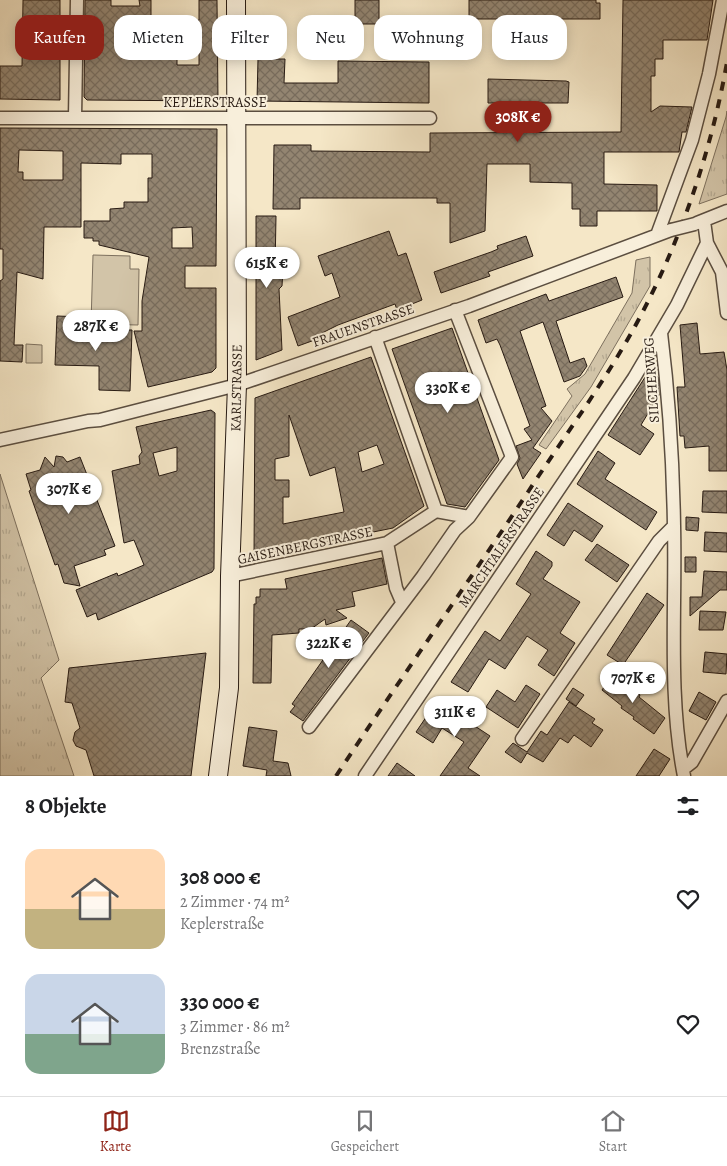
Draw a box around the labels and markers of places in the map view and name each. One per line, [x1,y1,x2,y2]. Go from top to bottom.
pin: 308K € [477,100,559,143]
pin: 615K € [226,246,308,289]
pin: 287K € [55,310,137,352]
pin: 330K € [407,372,489,414]
pin: 307K € [28,472,110,515]
pin: 322K € [288,626,370,669]
pin: 707K € [592,662,674,704]
pin: 311K € [414,696,496,738]

